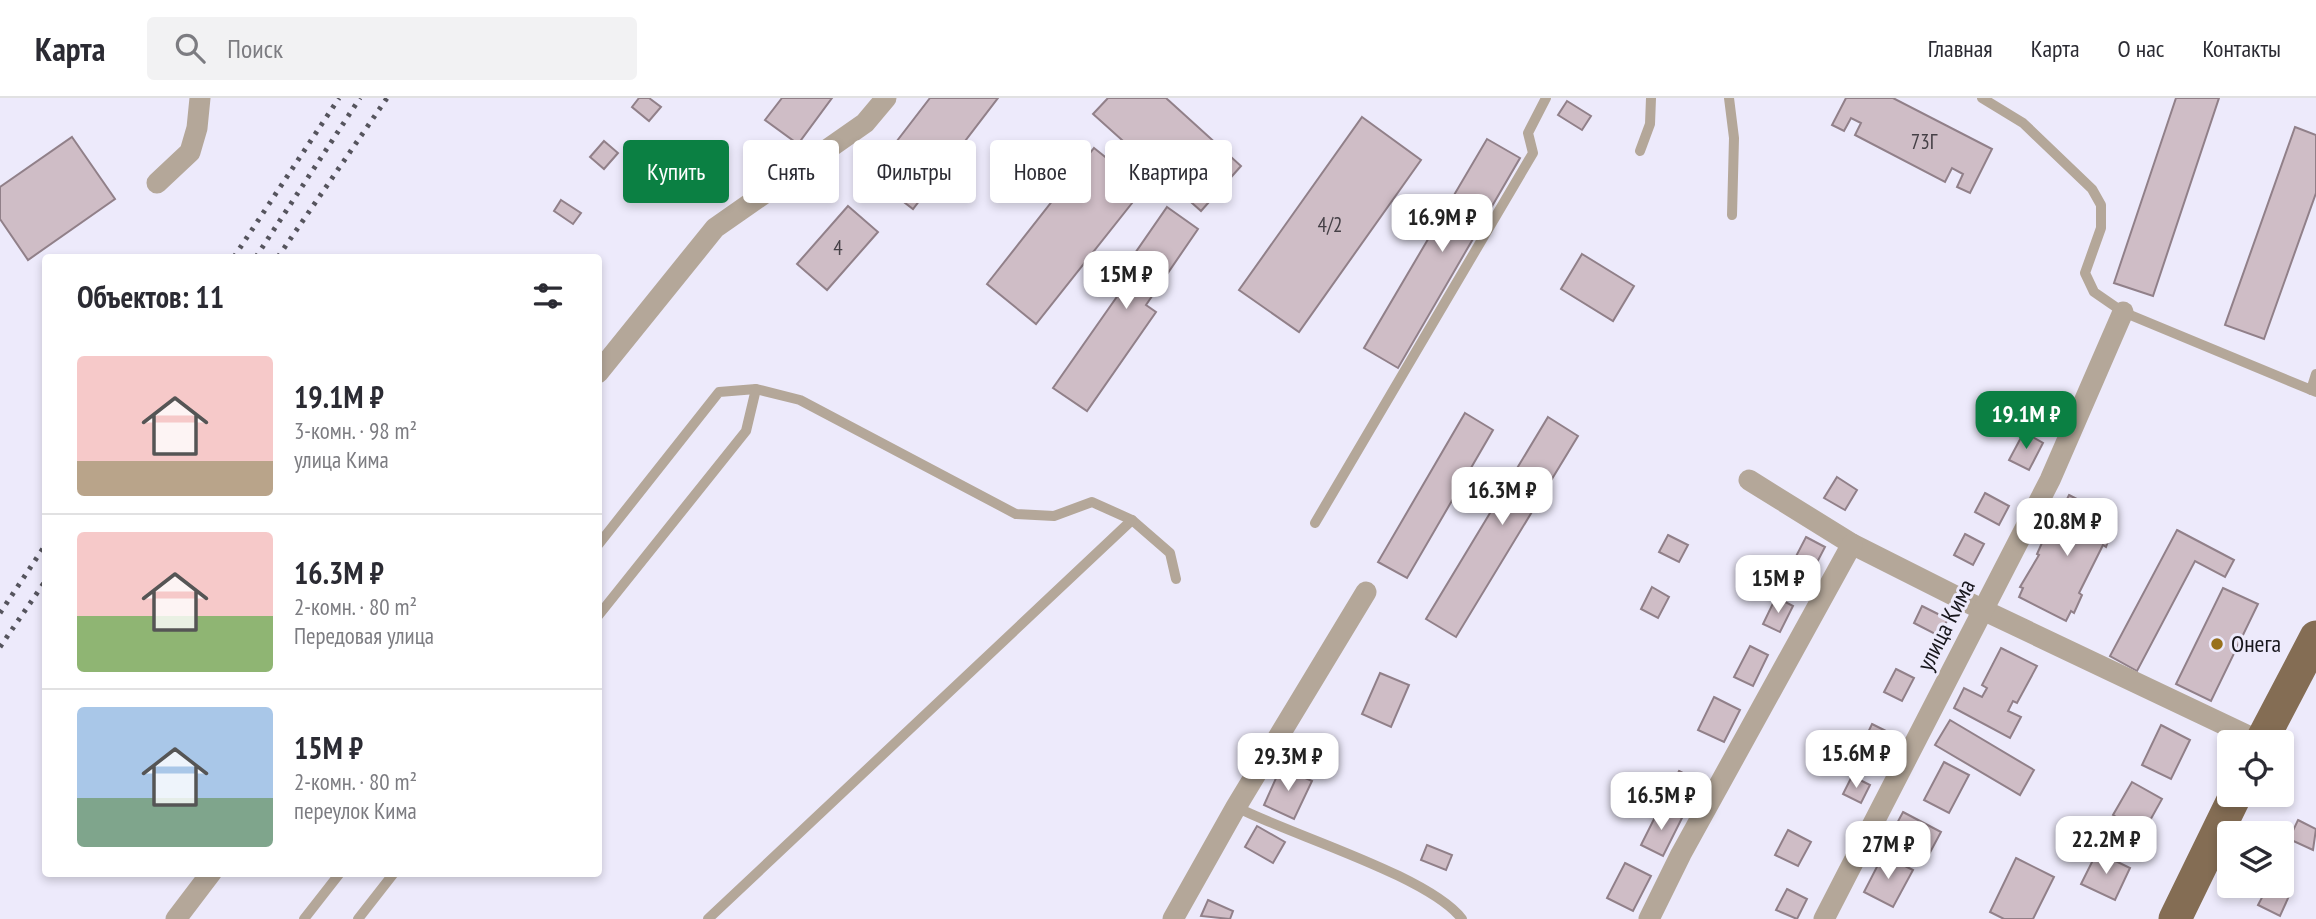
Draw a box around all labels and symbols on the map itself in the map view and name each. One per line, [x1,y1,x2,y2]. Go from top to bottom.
house number: 73Г [1911,128,1938,155]
pin: 16.9M ₽ [1377,194,1507,254]
house number: 4/2 [1317,211,1343,238]
house number: 4 [833,234,843,261]
pin: 15M ₽ [1077,252,1175,311]
pin: 19.1M ₽ [1961,392,2091,451]
pin: 16.3M ₽ [1437,468,1567,527]
pin: 20.8M ₽ [2002,498,2132,558]
pin: 15M ₽ [1729,556,1827,615]
street label: улица Кима [1909,574,1982,676]
place label: Онега [2231,628,2281,659]
marker: Онега [2209,636,2225,652]
pin: 15.6M ₽ [1791,730,1921,790]
pin: 29.3M ₽ [1223,734,1353,793]
pin: 16.5M ₽ [1596,772,1726,832]
pin: 22.2M ₽ [2041,816,2171,876]
pin: 27M ₽ [1839,822,1937,881]

